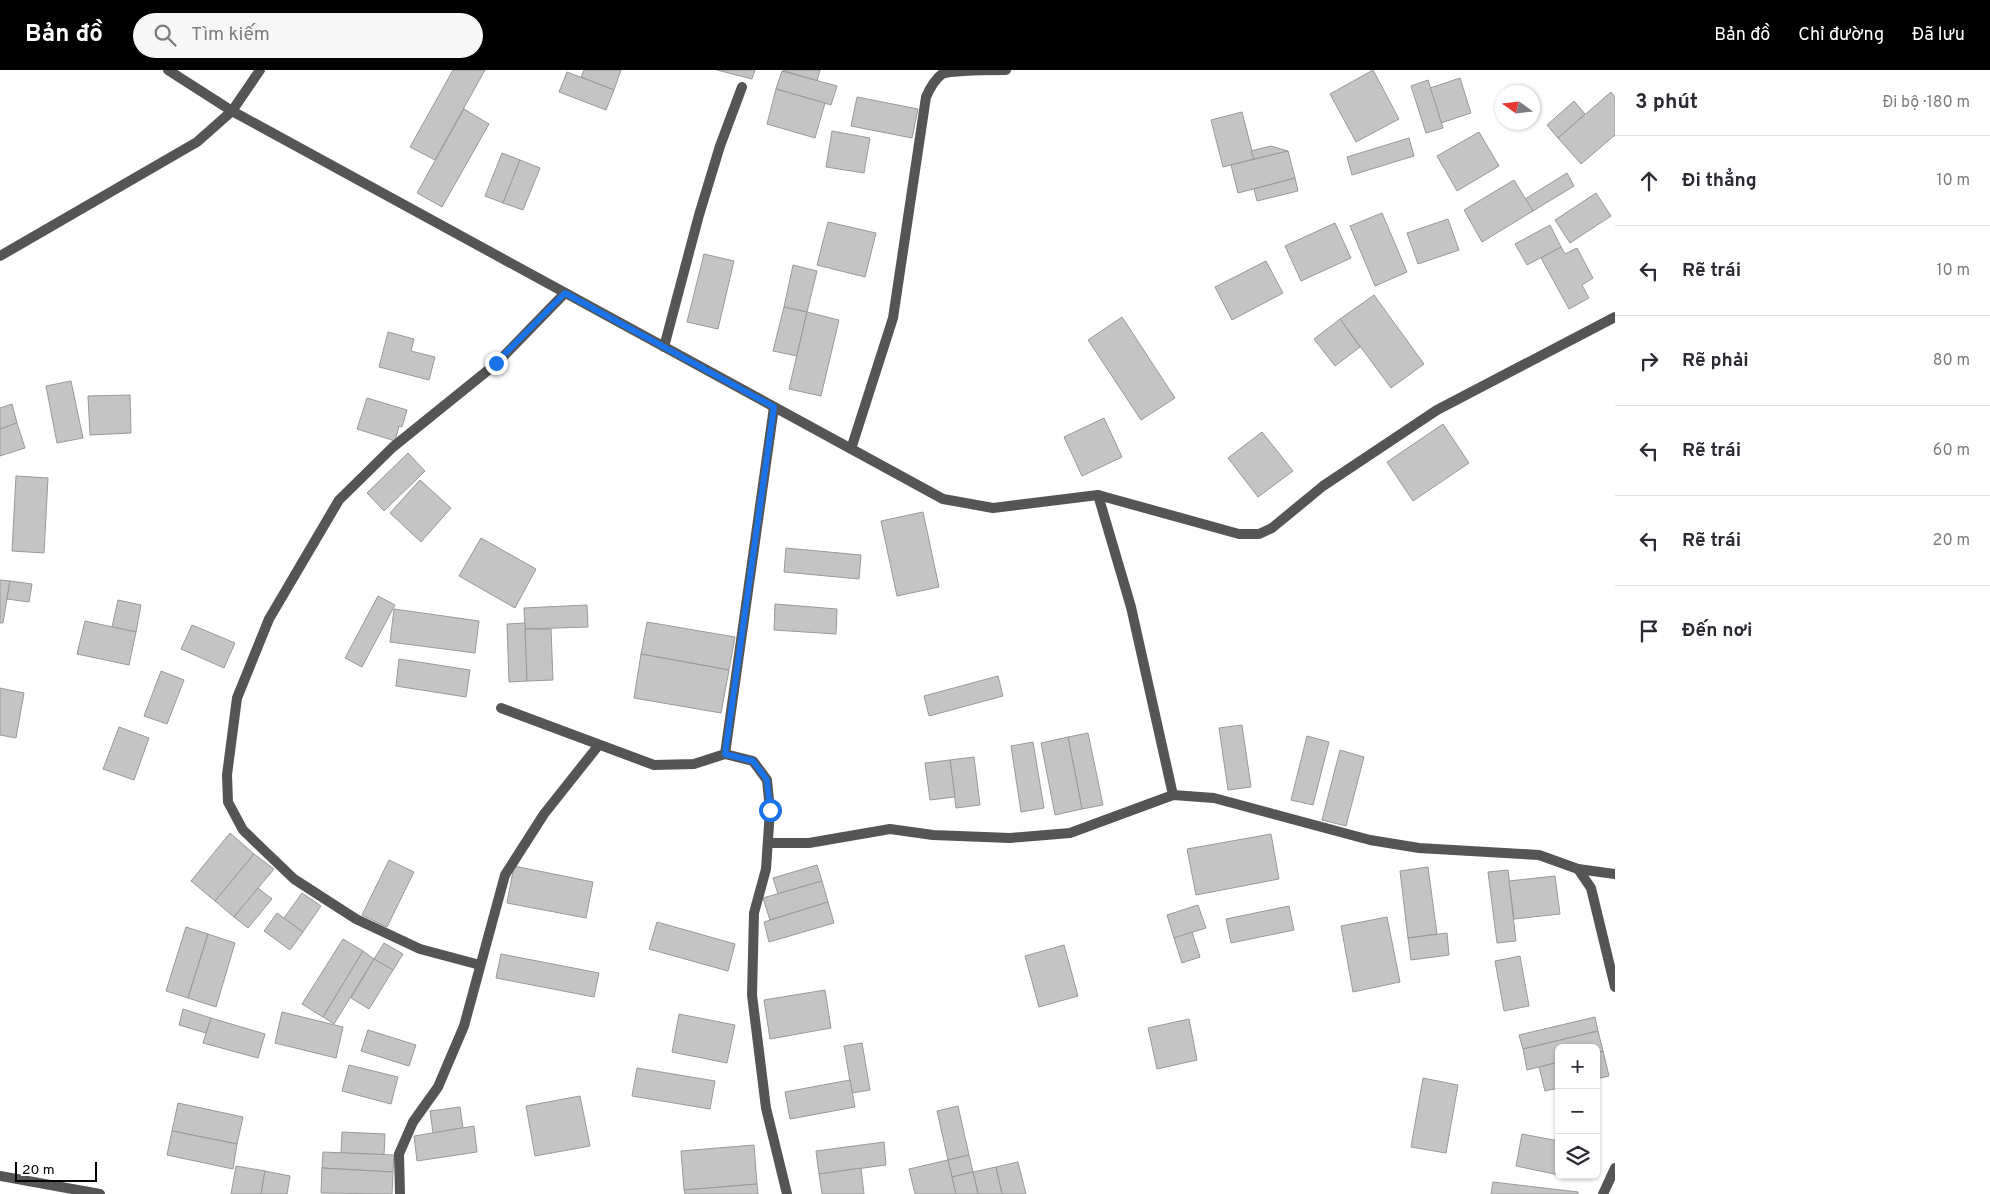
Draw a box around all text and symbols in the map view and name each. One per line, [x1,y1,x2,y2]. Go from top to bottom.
search box [133,13,483,58]
text: Bản đồ [25,20,103,50]
icon: search [151,21,179,49]
text: Tìm kiếm [191,23,270,47]
text: Bản đồ [1714,24,1770,47]
text: Chỉ đường [1798,24,1884,47]
text: Đã lưu [1912,24,1965,47]
north arrow [1495,85,1540,130]
text: 3 phút [1635,89,1698,116]
text: Đi bộ · 180 m [1882,93,1970,113]
icon: ahead [1635,167,1663,195]
text: Đi thẳng [1682,169,1757,193]
text: 10 m [1936,171,1970,191]
icon: left [1635,257,1663,285]
text: Rẽ trái [1682,259,1741,283]
text: 10 m [1936,261,1970,281]
icon: right [1635,347,1663,375]
text: Rẽ phải [1682,349,1749,373]
text: 80 m [1933,351,1970,371]
route end [485,352,508,375]
icon: left [1635,437,1663,465]
text: Rẽ trái [1682,439,1741,463]
text: 60 m [1933,441,1970,461]
icon: left [1635,527,1663,555]
text: Rẽ trái [1682,529,1741,553]
text: 20 m [1933,531,1970,551]
icon: arrive [1635,617,1663,645]
text: Đến nơi [1682,619,1752,643]
route start [759,799,782,822]
map controls [1555,1044,1600,1179]
button: + [1555,1044,1600,1089]
button: − [1555,1089,1600,1134]
button: layers [1555,1134,1600,1179]
scale bar [15,1159,98,1182]
text: 20 m [22,1162,55,1179]

